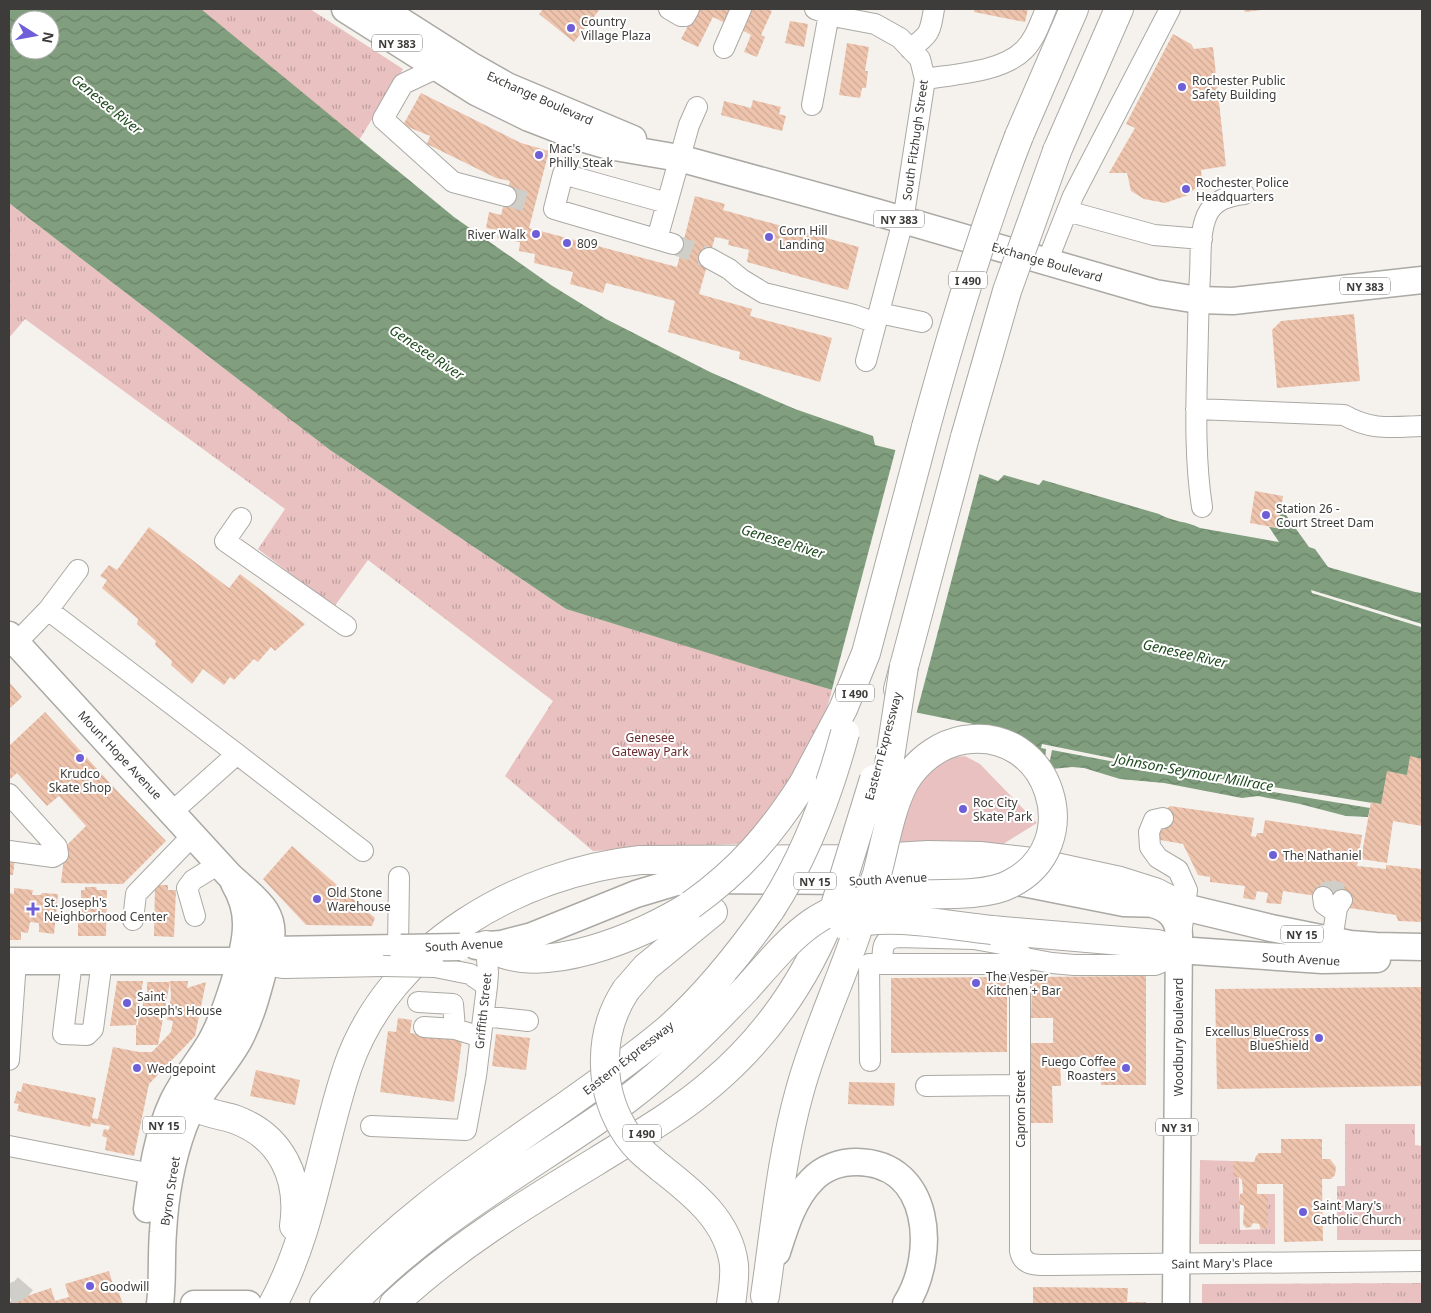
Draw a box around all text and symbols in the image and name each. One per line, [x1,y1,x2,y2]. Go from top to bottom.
north arrow [10,10,60,60]
place label: Country Village Plaza [581,13,651,44]
marker: Country Village Plaza [565,22,577,34]
text: N [38,30,59,45]
road number: NY 383 [372,34,422,52]
street label: Exchange Boulevard [484,67,596,129]
water label: Genesee River [68,70,147,139]
place label: Rochester Public Safety Building [1192,72,1286,103]
street label: South Fitzhugh Street [898,78,932,201]
marker: Rochester Public Safety Building [1176,81,1188,93]
place label: Mac's Philly Steak [549,140,614,171]
marker: Mac's Philly Steak [533,149,545,161]
place label: Rochester Police Headquarters [1196,174,1289,205]
marker: Rochester Police Headquarters [1180,183,1192,195]
road number: NY 383 [874,210,924,228]
place label: Corn Hill Landing [779,222,828,253]
place label: River Walk [467,226,527,243]
marker: River Walk [530,228,542,240]
marker: Corn Hill Landing [763,231,775,243]
place label: 809 [577,235,598,252]
marker: 809 [561,237,573,249]
street label: Exchange Boulevard [990,238,1104,286]
road number: I 490 [949,272,987,288]
road number: NY 383 [1340,278,1390,294]
water label: Genesee River [386,320,468,384]
place label: Station 26 - Court Street Dam [1276,500,1374,531]
marker: Station 26 - Court Street Dam [1260,509,1272,521]
water label: Genesee River [739,519,827,563]
water label: Genesee River [1141,634,1229,672]
road number: I 490 [836,684,874,701]
street label: Eastern Expressway [860,689,906,802]
street label: Mount Hope Avenue [74,707,166,803]
park label: Genesee Gateway Park [611,729,689,760]
water label: Johnson-Seymour Millrace [1110,748,1275,795]
marker: Krudco Skate Shop [74,752,86,764]
place label: Krudco Skate Shop [49,765,111,796]
place label: Roc City Skate Park [973,794,1033,825]
marker: Roc City Skate Park [957,803,969,815]
place label: The Nathaniel [1283,847,1362,864]
marker: The Nathaniel [1267,849,1279,861]
street label: South Avenue [848,868,928,890]
road number: NY 15 [794,872,836,889]
place label: Old Stone Warehouse [327,884,391,915]
marker: Old Stone Warehouse [311,893,323,905]
place label: St. Joseph's Neighborhood Center [44,894,168,925]
marker: St. Joseph's Neighborhood Center [26,902,40,916]
road number: NY 15 [1281,926,1323,942]
street label: South Avenue [424,934,504,956]
street label: South Avenue [1261,948,1341,970]
place label: The Vesper Kitchen + Bar [986,968,1061,999]
street label: Griffith Street [471,971,496,1050]
marker: The Vesper Kitchen + Bar [970,977,982,989]
street label: Woodbury Boulevard [1170,978,1187,1096]
place label: Saint Joseph's House [136,988,222,1019]
marker: Saint Joseph's House [121,997,133,1009]
street label: Eastern Expressway [579,1016,678,1099]
place label: Excellus BlueCross BlueShield [1205,1023,1309,1054]
marker: Excellus BlueCross BlueShield [1313,1032,1325,1044]
place label: Fuego Coffee Roasters [1041,1053,1116,1084]
place label: Wedgepoint [147,1060,216,1077]
marker: Wedgepoint [131,1062,143,1074]
marker: Fuego Coffee Roasters [1120,1062,1132,1074]
street label: Capron Street [1012,1069,1029,1148]
road number: NY 15 [143,1116,185,1134]
road number: NY 31 [1156,1118,1198,1136]
road number: I 490 [623,1124,661,1142]
street label: Byron Street [156,1154,184,1227]
place label: Saint Mary's Catholic Church [1313,1197,1402,1228]
marker: Saint Mary's Catholic Church [1297,1206,1309,1218]
street label: Saint Mary's Place [1171,1254,1273,1272]
place label: Goodwill [100,1278,149,1295]
marker: Goodwill [84,1280,96,1292]

